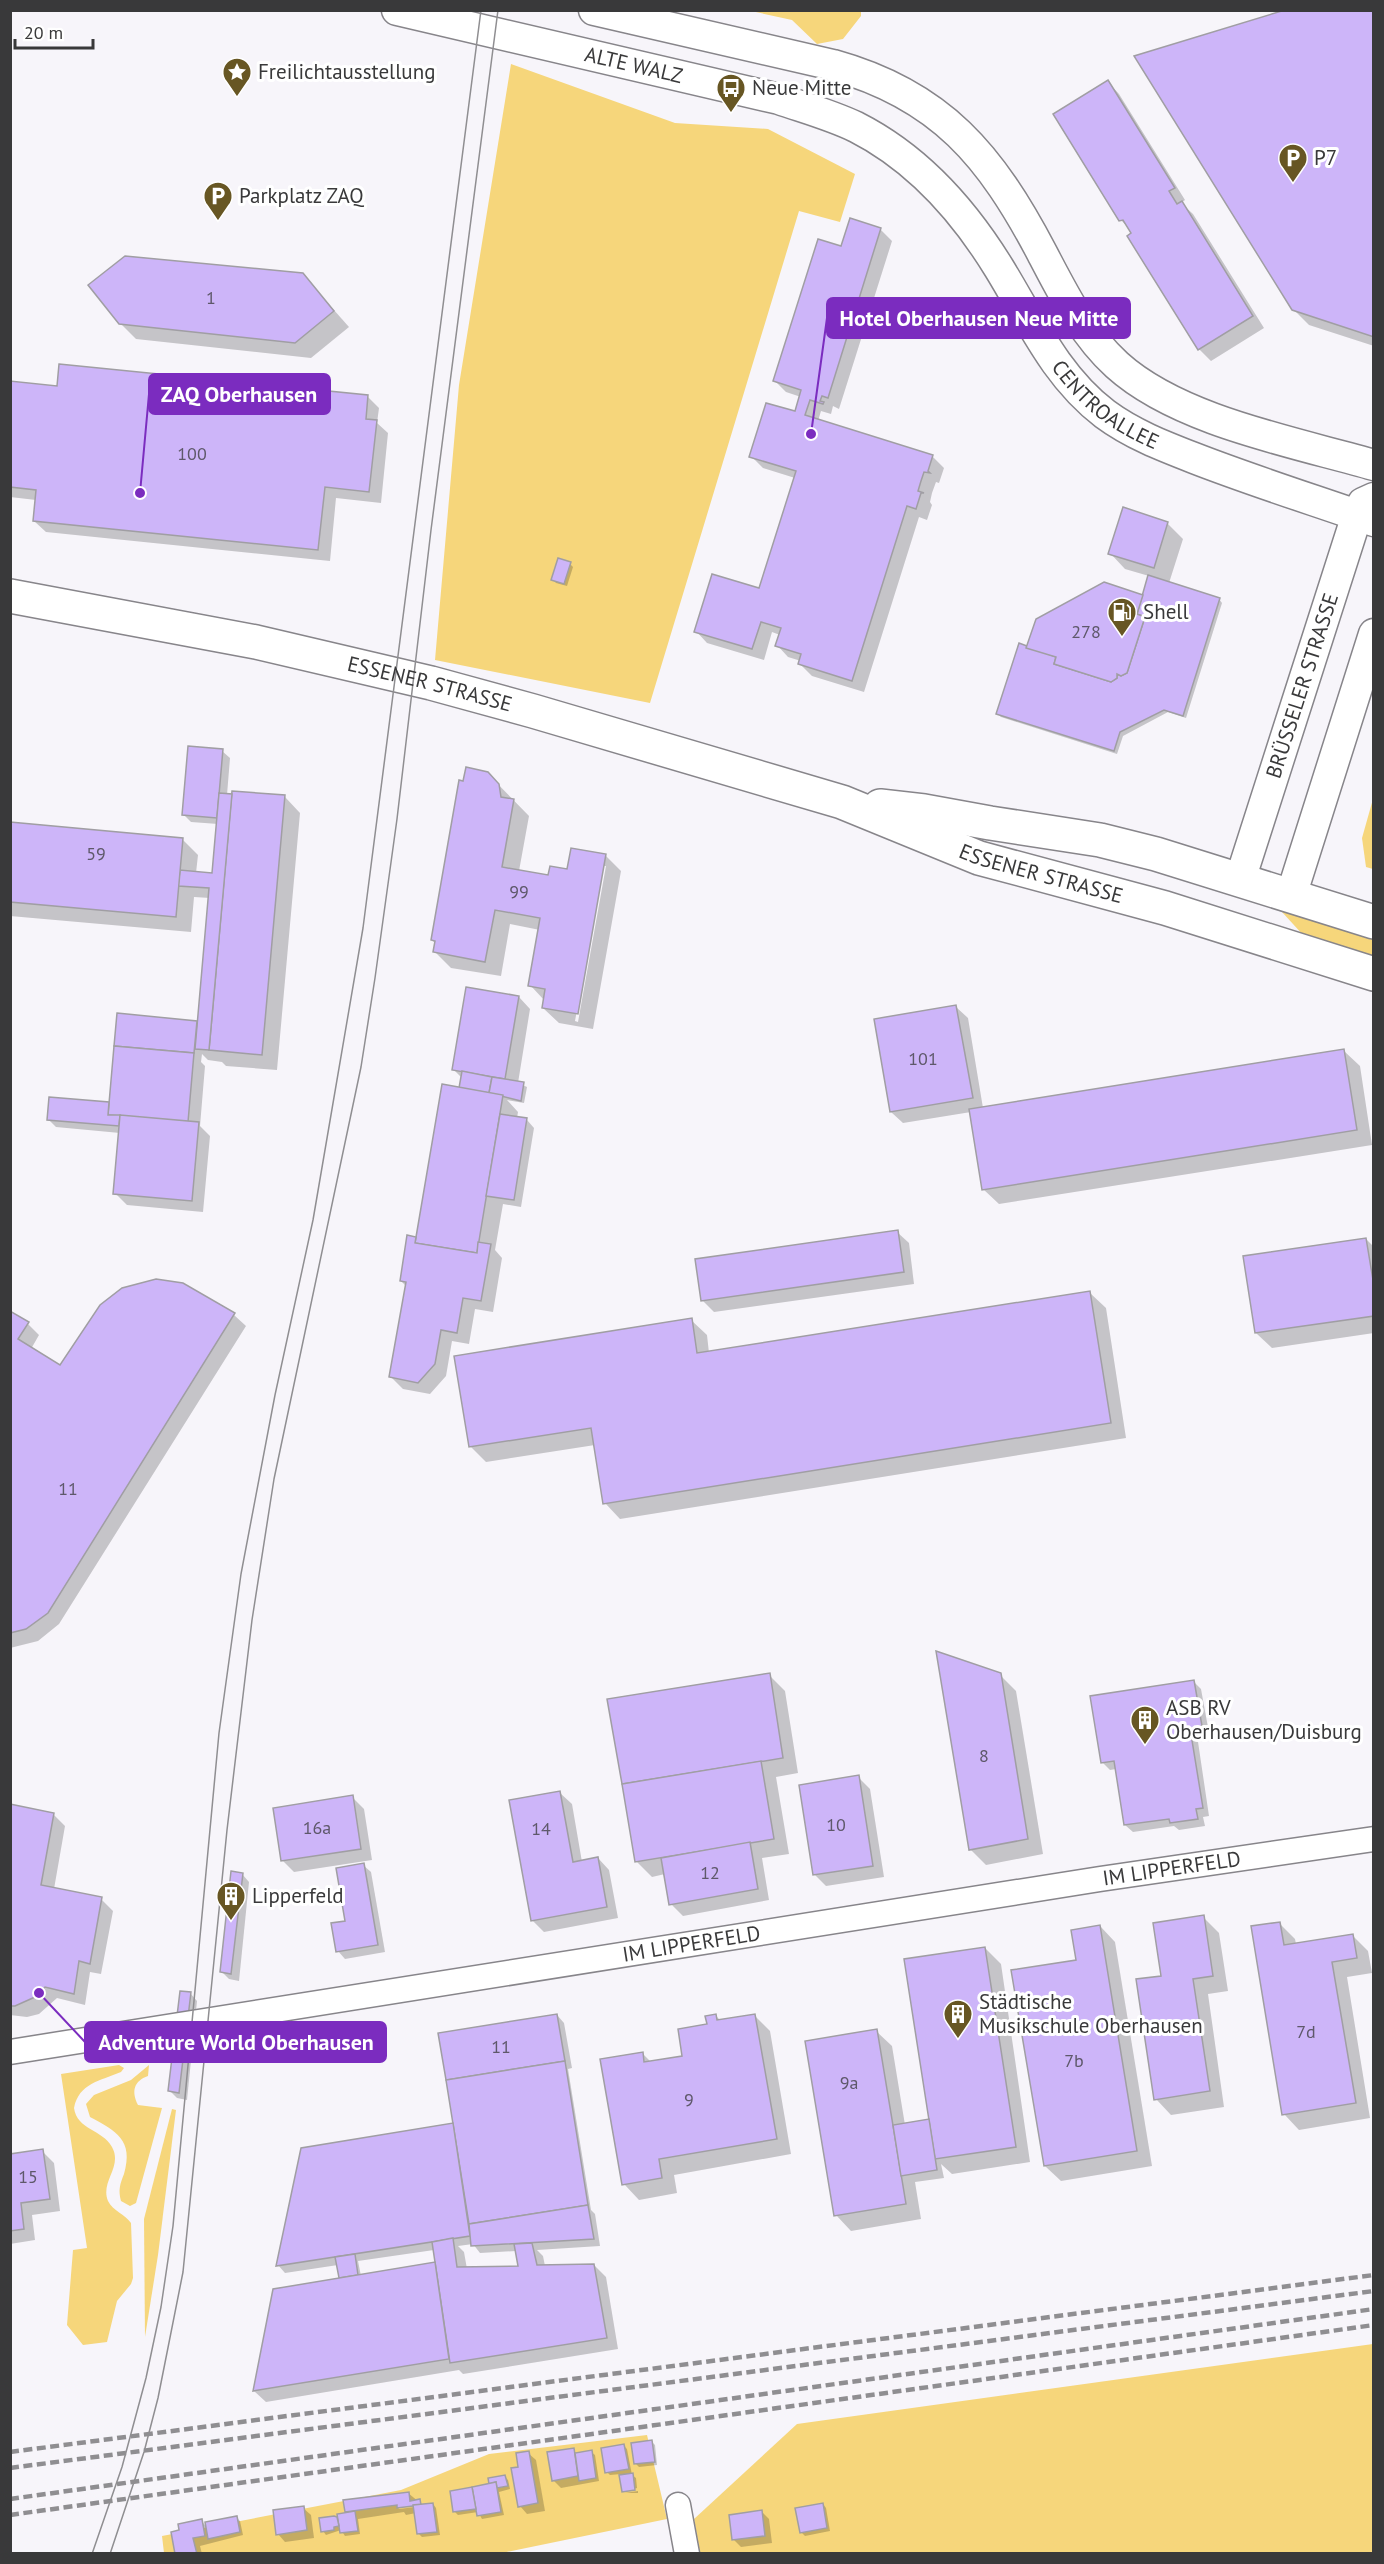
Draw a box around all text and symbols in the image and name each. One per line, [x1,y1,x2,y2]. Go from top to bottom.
scale bar [15,12,93,50]
text: 20 m [24,21,63,44]
street label: ALTE WALZ [582,40,685,89]
place icon: Freilichtausstellung [221,56,253,98]
place label: Freilichtausstellung [258,58,435,85]
bus stop icon: Neue Mitte [715,72,747,114]
place label: Neue Mitte [752,74,851,101]
parking icon: P7 [1277,142,1309,184]
place label: P7 [1314,144,1337,171]
parking icon: Parkplatz ZAQ [202,180,234,222]
place label: Parkplatz ZAQ [239,182,364,209]
house number: 1 [206,286,216,309]
callout: Hotel Oberhausen Neue Mitte [827,298,1130,338]
text: Hotel Oberhausen Neue Mitte [840,304,1118,332]
street label: CENTROALLEE [1046,354,1163,455]
callout: ZAQ Oberhausen [149,374,330,414]
text: ZAQ Oberhausen [161,380,317,408]
house number: 100 [177,442,207,465]
street label: BRÜSSELER STRASSE [1259,590,1344,782]
fuel station icon: Shell [1106,596,1138,638]
place label: Shell [1143,598,1189,625]
house number: 278 [1071,620,1101,643]
street label: ESSENER STRASSE [345,650,515,718]
street label: ESSENER STRASSE [955,837,1126,909]
house number: 59 [86,842,106,865]
house number: 99 [509,880,529,903]
house number: 101 [908,1047,938,1070]
house number: 11 [58,1477,78,1500]
place label: ASB RV Oberhausen/Duisburg [1166,1694,1362,1745]
building icon: ASB RV Oberhausen/Duisburg [1129,1704,1161,1746]
house number: 8 [979,1744,989,1767]
house number: 10 [826,1813,846,1836]
house number: 16a [303,1816,331,1839]
house number: 14 [531,1817,551,1840]
street label: IM LIPPERFELD [1101,1845,1242,1891]
house number: 12 [700,1861,720,1884]
building icon: Lipperfeld [215,1880,247,1922]
place label: Lipperfeld [252,1882,344,1909]
street label: IM LIPPERFELD [620,1919,762,1968]
place label: Städtische Musikschule Oberhausen [979,1988,1203,2039]
building icon: Städtische Musikschule Oberhausen [942,1998,974,2040]
house number: 7d [1296,2020,1316,2043]
callout: Adventure World Oberhausen [85,2022,386,2062]
text: Adventure World Oberhausen [98,2028,374,2056]
house number: 11 [491,2035,511,2058]
house number: 7b [1064,2049,1084,2072]
house number: 9a [840,2071,858,2094]
house number: 9 [684,2088,694,2111]
house number: 15 [18,2165,38,2188]

